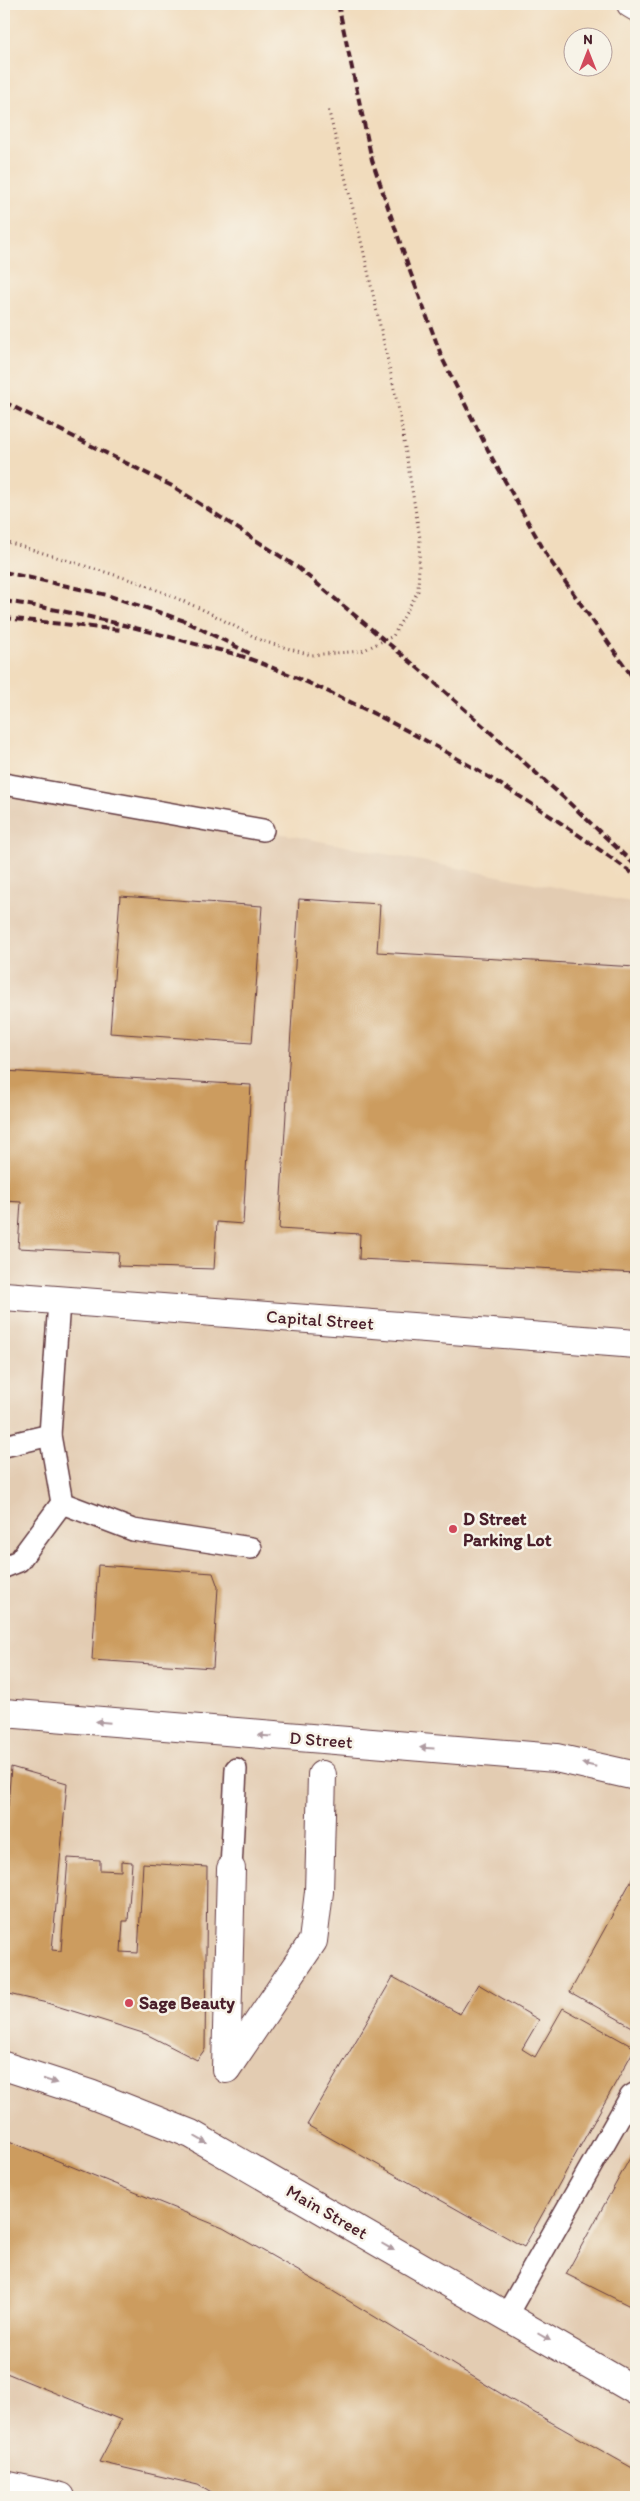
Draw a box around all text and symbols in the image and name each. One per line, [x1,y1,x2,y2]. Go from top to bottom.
north arrow [562,28,612,78]
text: N [583,31,593,48]
street label: Capital Street [265,1305,375,1335]
place label: D Street Parking Lot [463,1508,552,1551]
marker: D Street Parking Lot [447,1523,459,1535]
one-way arrow [95,1717,111,1725]
street label: D Street [289,1727,354,1753]
one-way arrow [257,1731,273,1739]
one-way arrow [419,1743,435,1751]
one-way arrow [581,1761,596,1769]
place label: Sage Beauty [139,1992,235,2014]
marker: Sage Beauty [123,1997,135,2009]
one-way arrow [43,2077,58,2085]
one-way arrow [194,2136,209,2144]
street label: Main Street [282,2180,372,2244]
one-way arrow [381,2243,394,2252]
one-way arrow [537,2333,550,2342]

